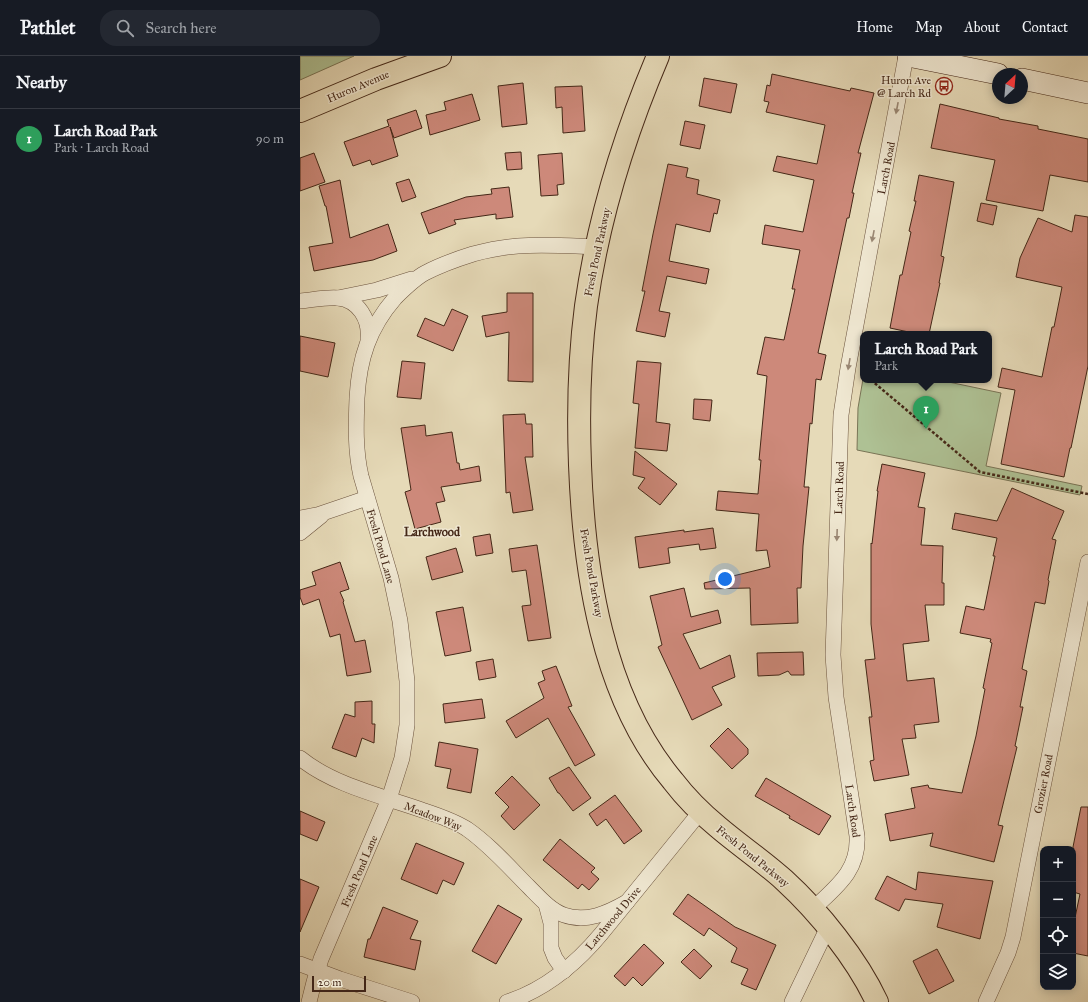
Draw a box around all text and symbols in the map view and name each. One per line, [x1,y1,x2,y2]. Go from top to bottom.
search box [100,10,380,46]
text: Pathlet [20,16,76,39]
icon: search [114,17,136,39]
text: Search here [146,19,217,37]
text: Home [856,19,893,36]
text: Map [915,19,942,36]
text: About [964,19,1000,36]
text: Contact [1022,19,1068,36]
street label: Huron Avenue [325,67,392,105]
north arrow [992,68,1028,104]
text: Nearby [16,72,67,93]
place label: Huron Ave @ Larch Rd [877,74,931,100]
bus stop icon: Huron Ave @ Larch Rd [934,76,954,96]
one-way arrow [894,102,900,114]
text: Larch Road Park [54,122,157,140]
text: 1 [26,131,32,147]
text: 90 m [256,131,284,147]
text: Park · Larch Road [54,140,149,156]
street label: Larch Road [875,140,898,196]
street label: Fresh Pond Parkway [582,206,613,298]
one-way arrow [870,230,876,242]
popup [860,331,992,383]
text: Larch Road Park [874,340,978,358]
one-way arrow [846,358,852,370]
text: Park [874,358,898,374]
pin: 1 [913,396,939,429]
street label: Larch Road [832,461,847,515]
street label: Fresh Pond Lane [364,507,397,585]
district label: Larchwood [404,525,461,539]
street label: Fresh Pond Parkway [577,528,606,619]
one-way arrow [834,529,840,542]
your location [715,569,735,589]
street label: Grozier Road [1031,753,1056,815]
street label: Larch Road [842,784,863,839]
street label: Meadow Way [402,800,464,834]
street label: Fresh Pond Parkway [714,823,793,890]
street label: Fresh Pond Lane [338,833,381,909]
map controls [1040,846,1076,990]
button: + [1040,846,1076,882]
button: − [1040,882,1076,918]
street label: Larchwood Drive [583,883,644,953]
button: locate [1040,918,1076,954]
button: layers [1040,954,1076,990]
scale bar [312,974,366,993]
text: 20 m [318,976,341,989]

